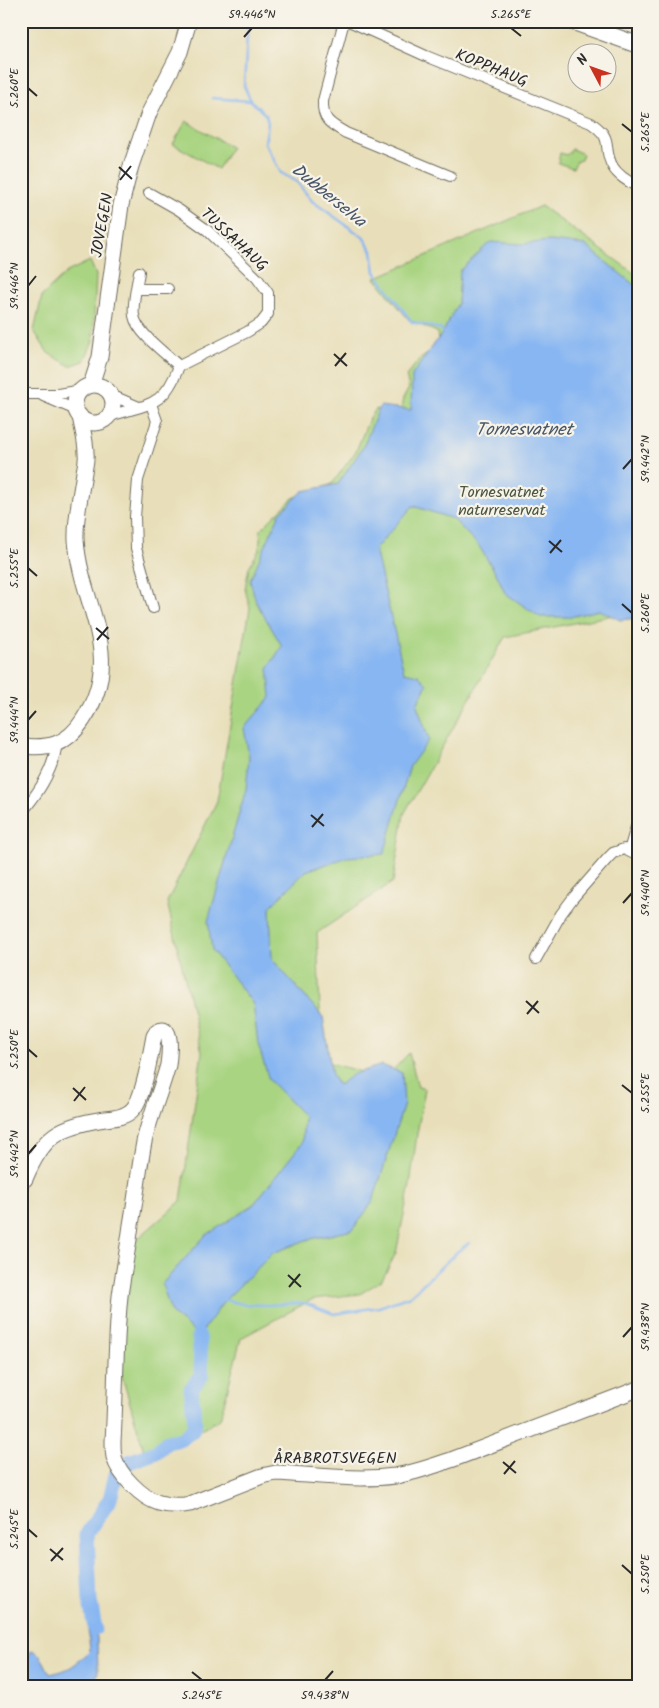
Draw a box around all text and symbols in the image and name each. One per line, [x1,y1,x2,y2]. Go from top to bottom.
text: 59.446°N [228,5,276,24]
text: 5.265°E [491,5,532,24]
street label: KOPPHAUG [451,42,532,94]
north arrow [566,42,616,92]
text: N [572,49,594,71]
text: 5.260°E [5,67,24,108]
text: 5.265°E [636,111,655,152]
water label: Dubberselva [284,157,373,237]
street label: JOVEGEN [85,191,120,260]
street label: TUSSAHAUG [195,202,273,278]
text: 59.446°N [5,262,24,310]
water label: Tornesvatnet [476,416,575,445]
text: 59.442°N [636,435,655,483]
park label: Tornesvatnet naturreservat [458,480,547,523]
text: 5.255°E [5,547,24,588]
text: 5.260°E [636,592,655,633]
text: 59.444°N [5,696,24,744]
text: 59.440°N [636,870,655,916]
text: 5.250°E [5,1028,24,1069]
text: 5.255°E [636,1072,655,1113]
text: 59.442°N [5,1130,24,1178]
text: 59.438°N [636,1303,655,1351]
street label: ÅRABROTSVEGEN [273,1446,397,1471]
text: 5.245°E [5,1508,24,1549]
text: 5.250°E [636,1553,655,1594]
text: 5.245°E [182,1686,223,1705]
text: 59.438°N [301,1686,349,1705]

